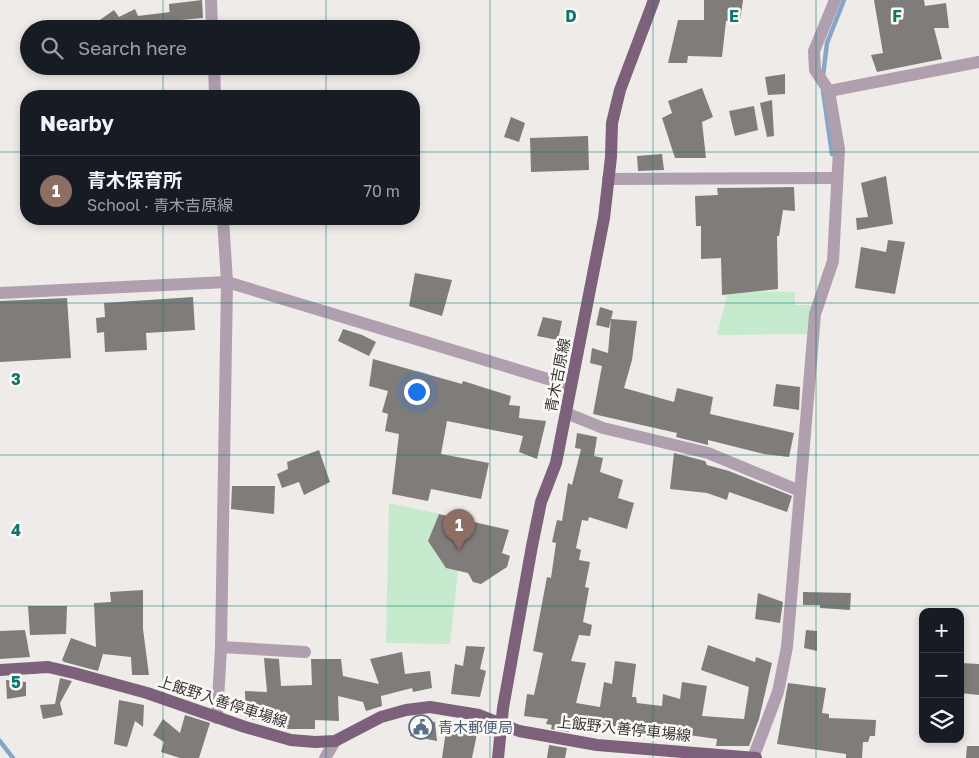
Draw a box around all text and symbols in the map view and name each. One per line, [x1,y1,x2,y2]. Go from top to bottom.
text: D [565,6,577,26]
text: E [729,6,739,26]
text: F [892,6,902,26]
search box [20,20,420,75]
icon: search [38,34,66,62]
text: Search here [78,36,187,59]
text: Nearby [40,110,114,136]
text: 青木保育所 [87,168,182,191]
text: 1 [52,181,60,201]
text: 70 m [363,181,400,201]
text: School · 青木吉原線 [87,195,233,215]
street label: 青木吉原線 [541,336,573,414]
text: 3 [11,369,21,389]
your location [404,379,430,405]
pin: 1 [443,509,475,550]
text: 4 [11,520,21,540]
map controls [919,608,964,743]
button: + [919,608,964,653]
button: − [919,653,964,698]
text: 5 [11,672,21,692]
street label: 上飯野入善停車場線 [156,672,290,730]
button: layers [919,698,964,743]
street label: 上飯野入善停車場線 [556,712,692,744]
public building icon: 青木郵便局 [408,714,434,740]
place label: 青木郵便局 [438,718,513,736]

